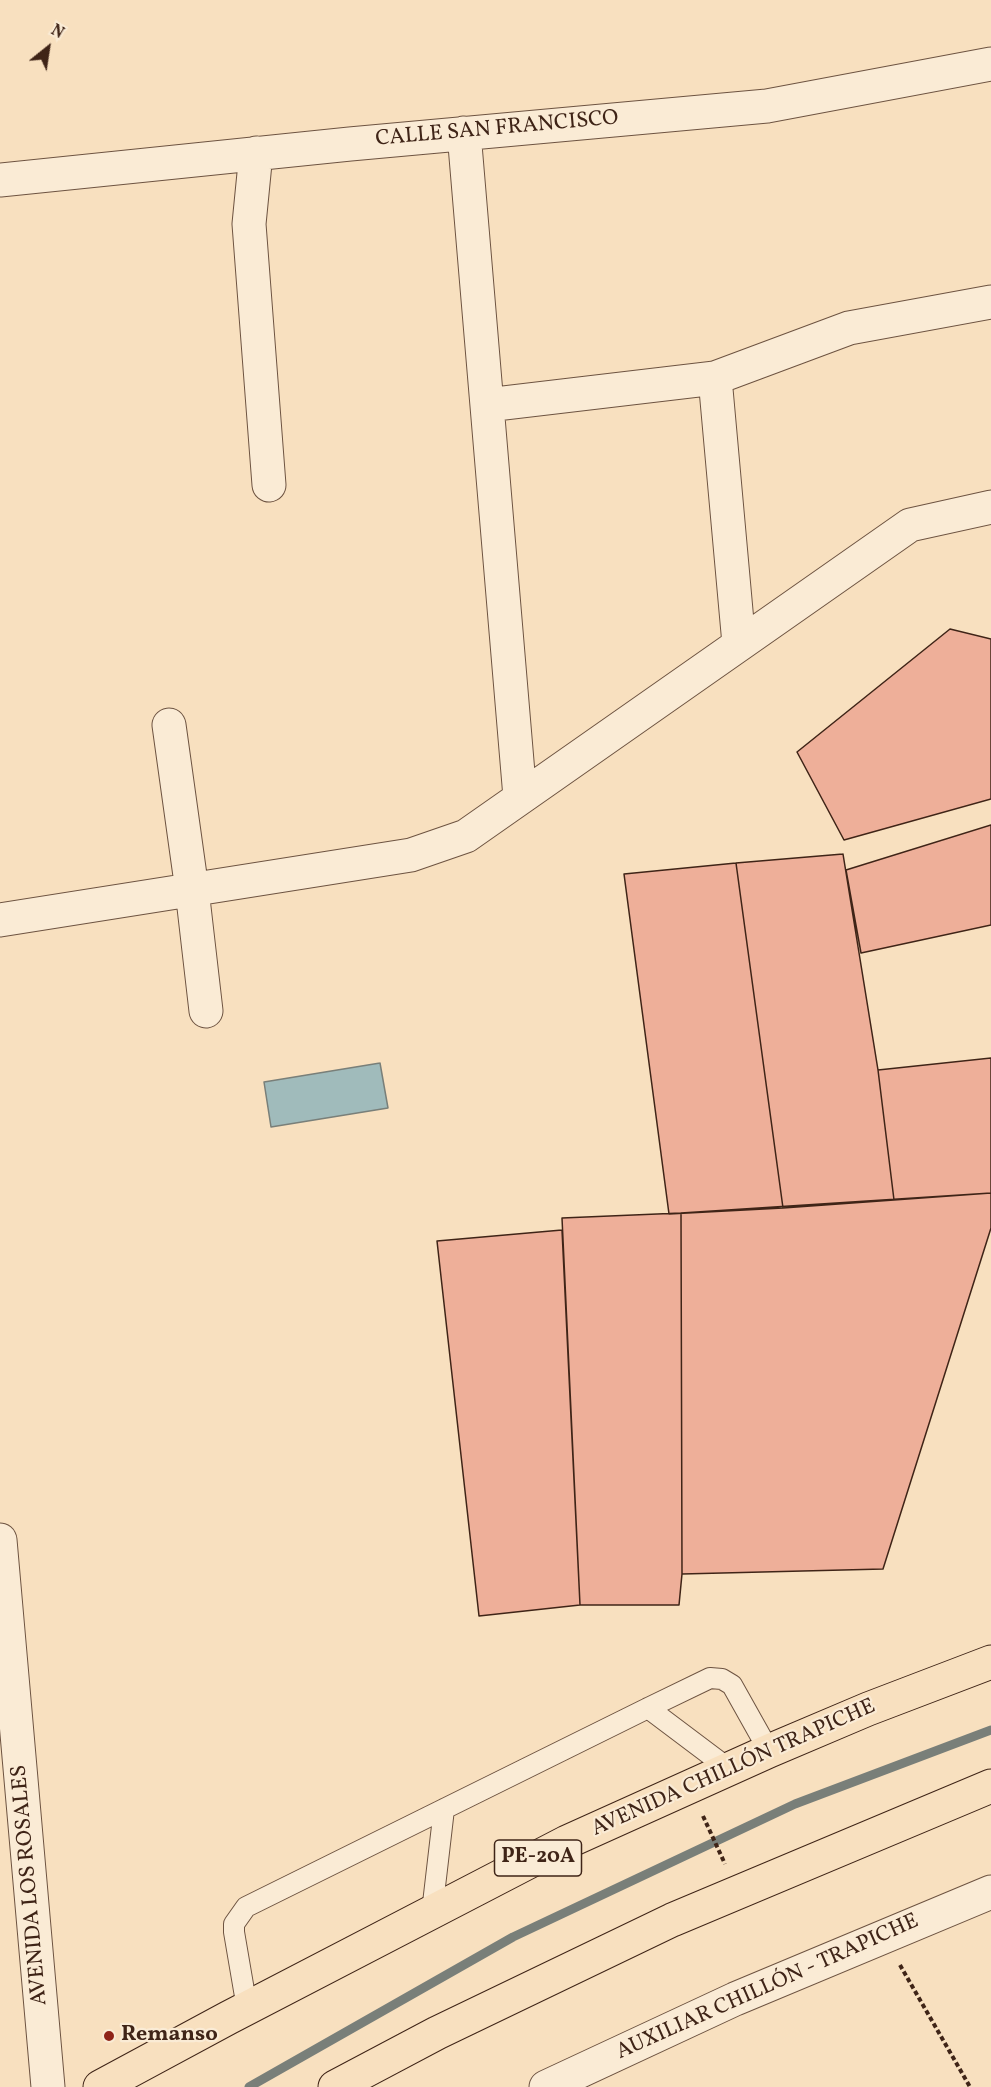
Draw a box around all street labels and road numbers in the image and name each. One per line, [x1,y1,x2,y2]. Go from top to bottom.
street label: CALLE SAN FRANCISCO [375,106,619,154]
street label: AVENIDA CHILLÓN TRAPICHE [588,1694,880,1844]
street label: AVENIDA LOS ROSALES [7,1764,55,2006]
road number: PE-20A [494,1840,582,1876]
street label: AUXILIAR CHILLÓN - TRAPICHE [613,1909,923,2067]

